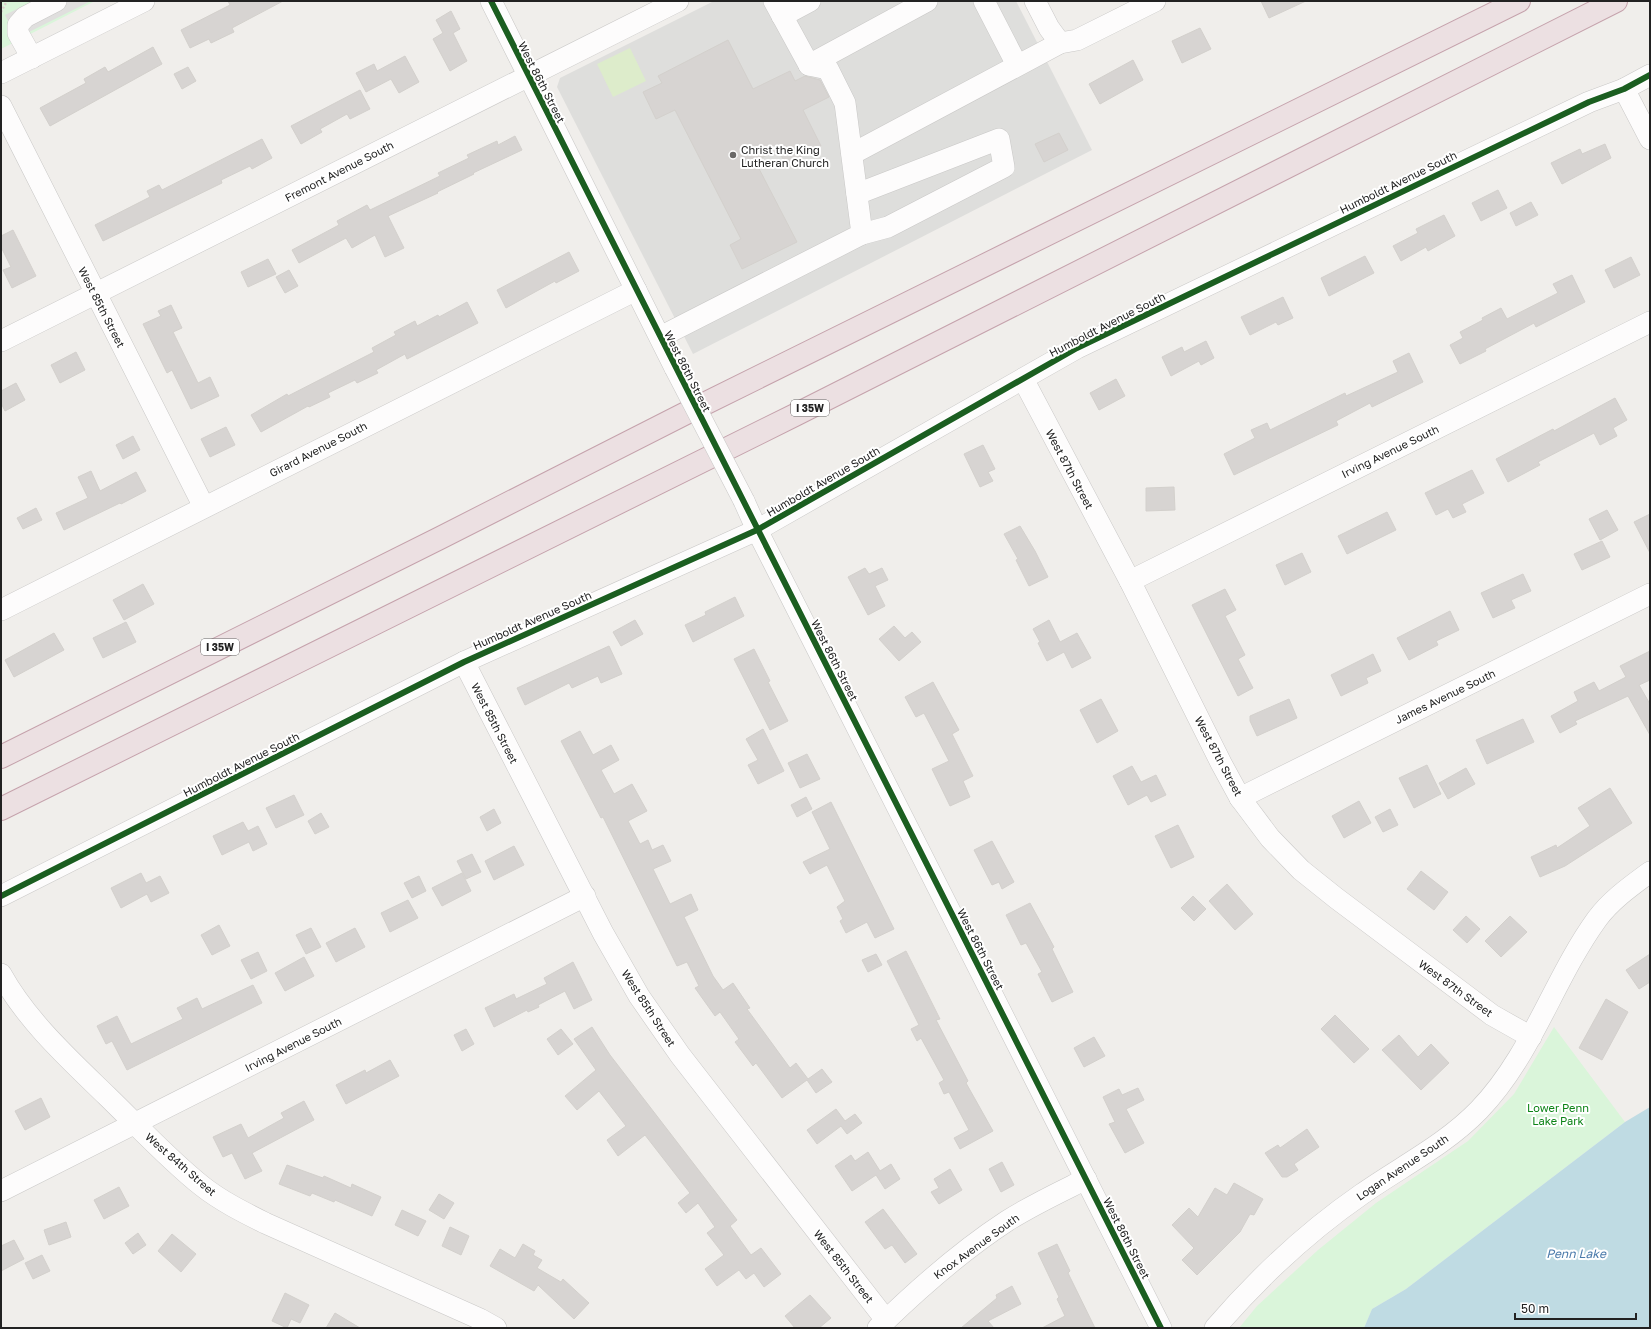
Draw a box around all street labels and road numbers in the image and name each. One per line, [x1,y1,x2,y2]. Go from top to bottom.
street label: West 86th Street [516,39,568,125]
street label: Fremont Avenue South [282,138,396,204]
street label: Humboldt Avenue South [1337,148,1459,216]
street label: West 85th Street [76,264,128,350]
street label: Humboldt Avenue South [1047,289,1167,359]
street label: West 86th Street [662,328,714,414]
road number: I 35W [791,400,829,416]
street label: Girard Avenue South [267,419,369,479]
street label: Irving Avenue South [1339,422,1441,480]
street label: West 87th Street [1043,427,1097,511]
street label: Humboldt Avenue South [764,443,882,519]
street label: Humboldt Avenue South [471,588,593,652]
street label: West 86th Street [809,617,861,703]
road number: I 35W [201,639,239,655]
street label: James Avenue South [1393,666,1497,726]
street label: West 85th Street [469,680,521,766]
street label: West 87th Street [1192,714,1246,798]
street label: Humboldt Avenue South [181,729,301,799]
street label: West 86th Street [955,906,1007,992]
street label: West 87th Street [1416,957,1496,1019]
street label: West 85th Street [619,967,679,1049]
street label: Irving Avenue South [243,1014,343,1074]
street label: West 84th Street [143,1130,219,1198]
street label: Logan Avenue South [1353,1131,1451,1203]
street label: West 86th Street [1101,1195,1153,1281]
street label: Knox Avenue South [931,1211,1021,1281]
street label: West 85th Street [811,1227,877,1305]

